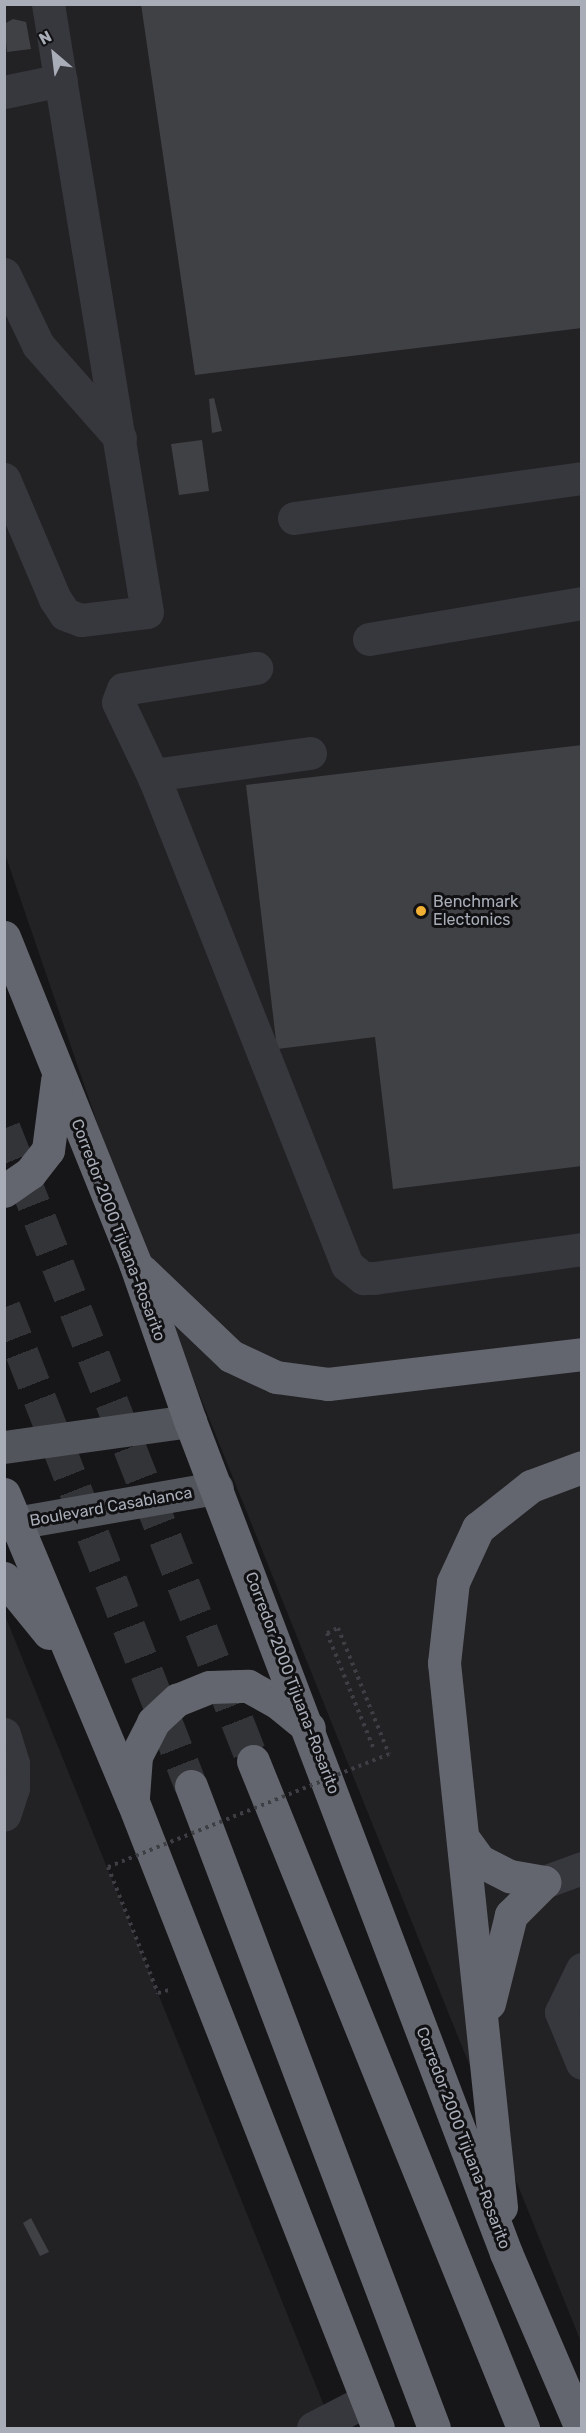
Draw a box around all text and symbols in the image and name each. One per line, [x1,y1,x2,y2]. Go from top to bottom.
north arrow [24,24,84,84]
text: N [36,27,55,49]
place label: Benchmark Electonics [433,892,518,930]
marker: Benchmark Electonics [414,904,428,918]
street label: Corredor 2000 Tijuana-Rosarito [67,1116,169,1344]
street label: Boulevard Casablanca [28,1483,194,1531]
street label: Corredor 2000 Tijuana-Rosarito [241,1569,343,1797]
street label: Corredor 2000 Tijuana-Rosarito [412,2024,514,2252]

